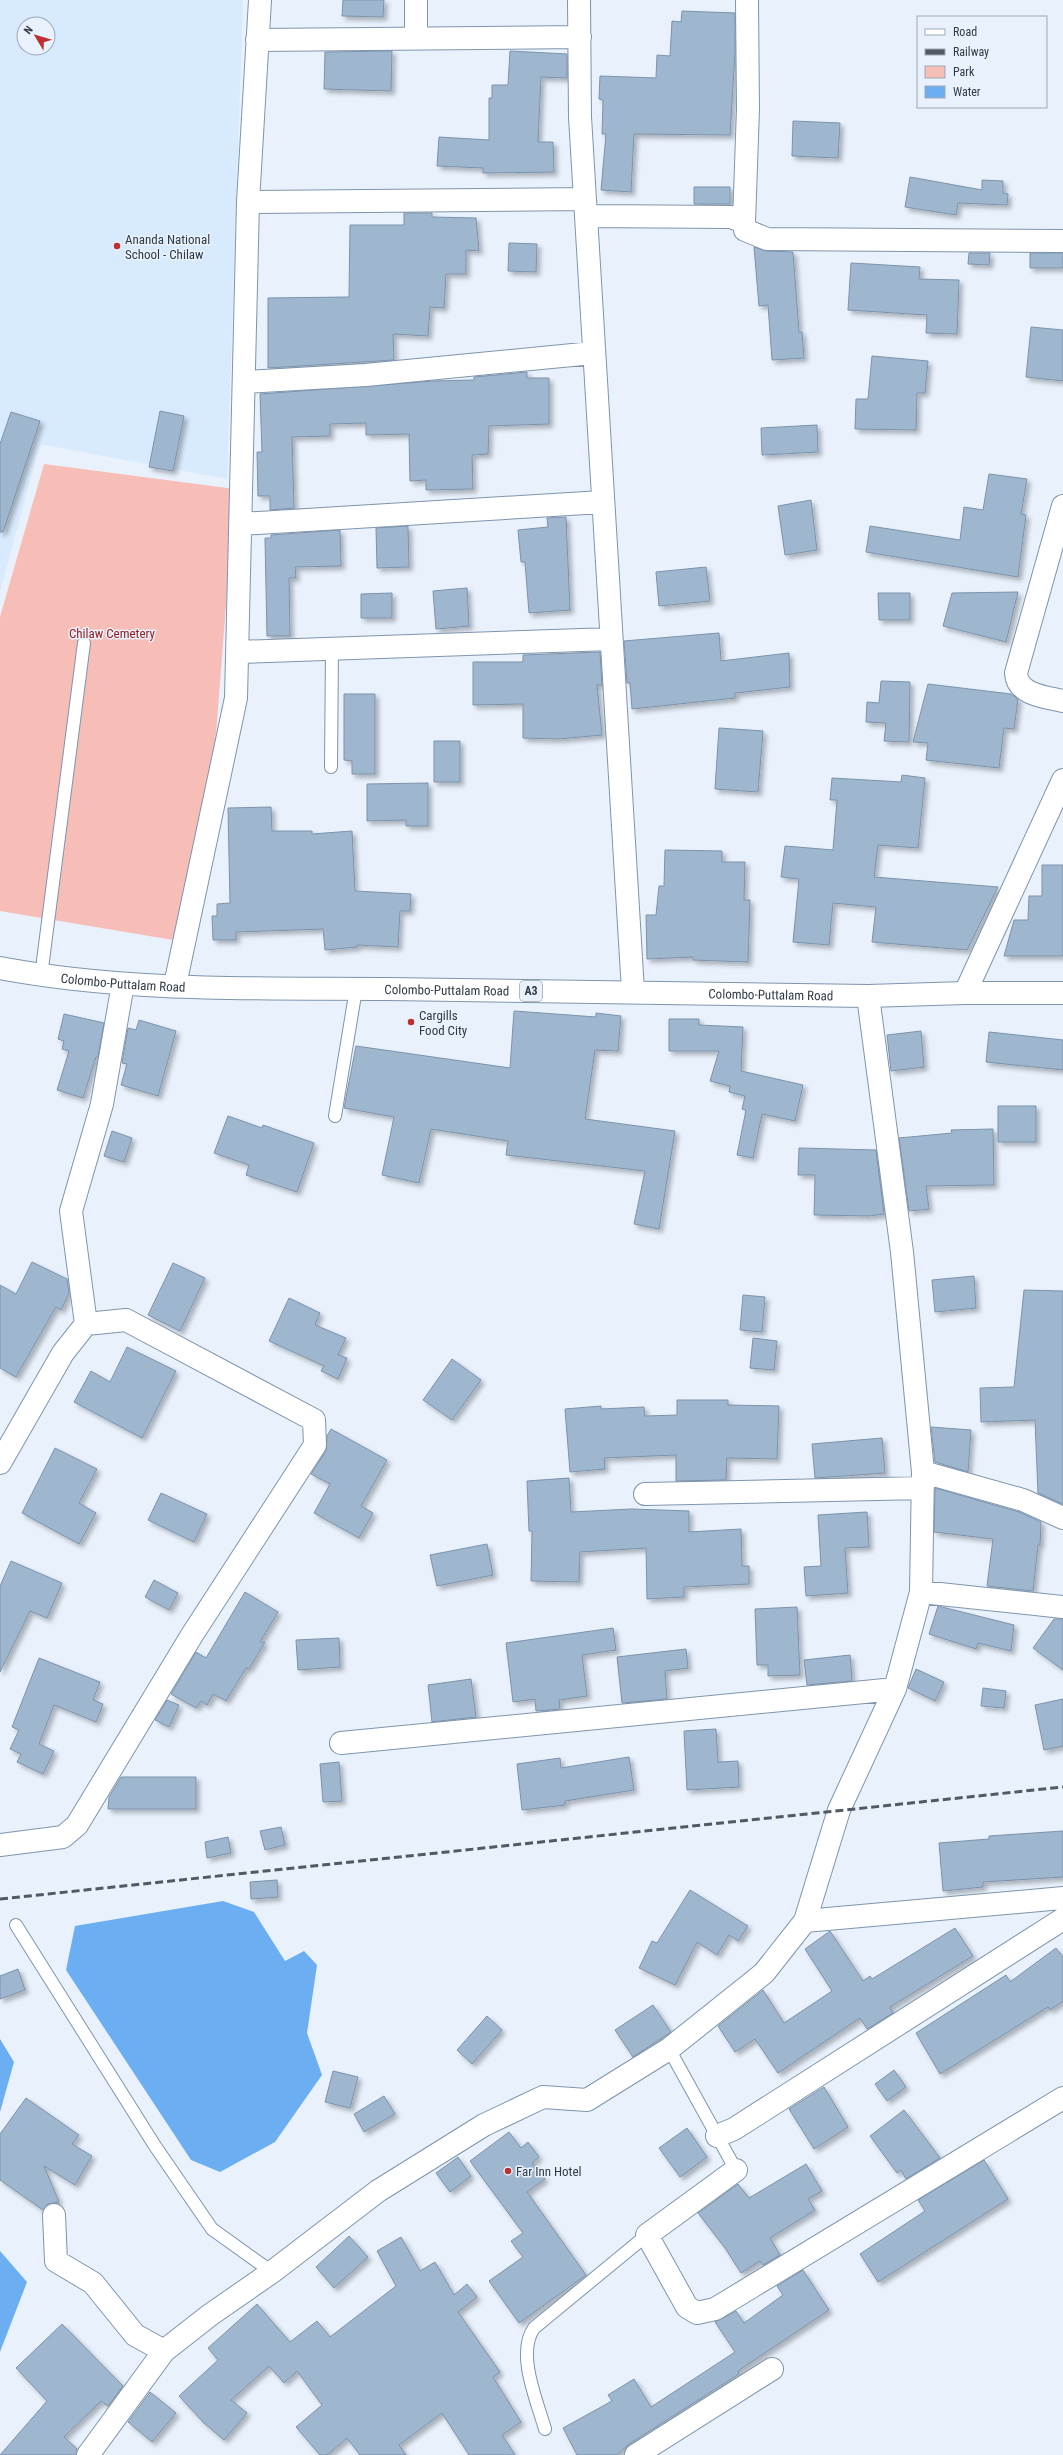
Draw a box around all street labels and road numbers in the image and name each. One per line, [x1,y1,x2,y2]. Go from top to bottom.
street label: Colombo-Puttalam Road [60,970,186,995]
road number: A3 [520,981,542,1001]
street label: Colombo-Puttalam Road [384,982,509,999]
street label: Colombo-Puttalam Road [708,986,833,1003]

